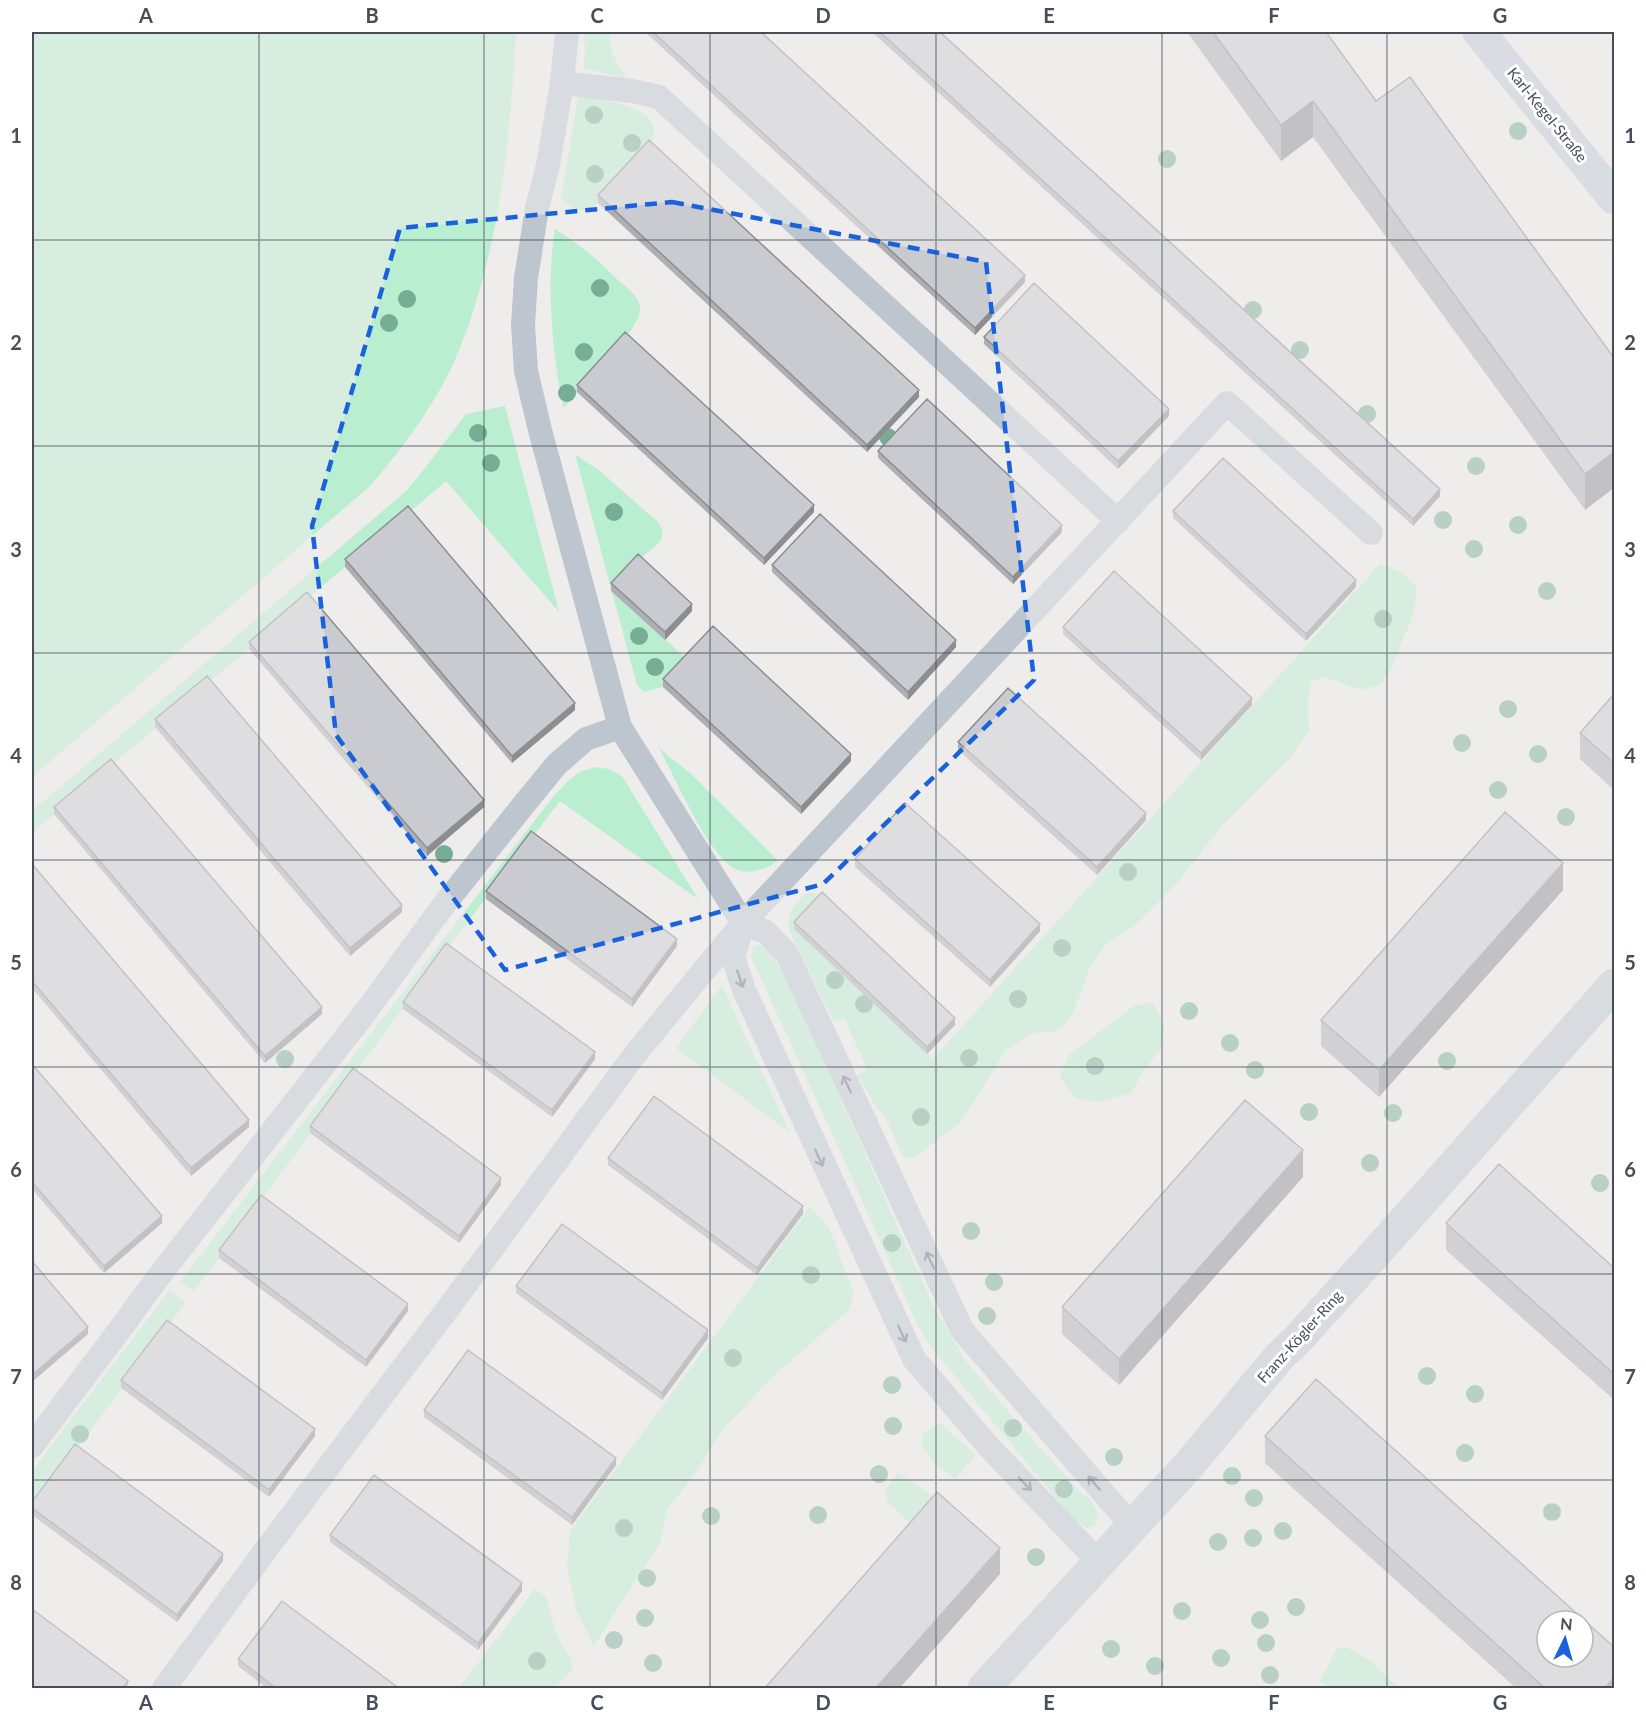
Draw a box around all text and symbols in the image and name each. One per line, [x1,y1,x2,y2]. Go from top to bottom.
text: A [138,3,153,27]
text: B [365,3,379,27]
text: C [590,3,604,27]
text: D [815,3,831,27]
text: E [1043,3,1055,27]
text: F [1268,3,1280,27]
text: G [1493,3,1507,27]
street label: Karl-Kegel-Straße [1504,63,1591,165]
text: 1 [10,123,22,147]
text: 1 [1624,123,1636,147]
text: 2 [10,330,22,354]
text: 2 [1624,330,1636,354]
text: 3 [10,537,22,561]
text: 3 [1624,537,1636,561]
text: 4 [10,743,22,767]
text: 4 [1624,743,1636,767]
text: 5 [10,950,22,974]
text: 5 [1624,950,1636,974]
one-way arrow [736,969,747,988]
one-way arrow [841,1075,853,1093]
one-way arrow [814,1148,826,1166]
text: 6 [10,1157,22,1181]
text: 6 [1624,1157,1636,1181]
one-way arrow [923,1252,935,1270]
street label: Franz-Kögler-Ring [1253,1286,1346,1386]
one-way arrow [897,1325,908,1343]
text: 7 [10,1364,22,1388]
text: 7 [1624,1364,1636,1388]
one-way arrow [1087,1476,1101,1491]
one-way arrow [1017,1477,1032,1492]
text: 8 [10,1570,22,1594]
text: 8 [1624,1570,1636,1594]
north arrow [1535,1609,1595,1669]
text: N [1559,1614,1573,1634]
text: A [138,1690,153,1714]
text: B [365,1690,379,1714]
text: C [590,1690,604,1714]
text: D [815,1690,831,1714]
text: E [1043,1690,1055,1714]
text: F [1268,1690,1280,1714]
text: G [1493,1690,1507,1714]

